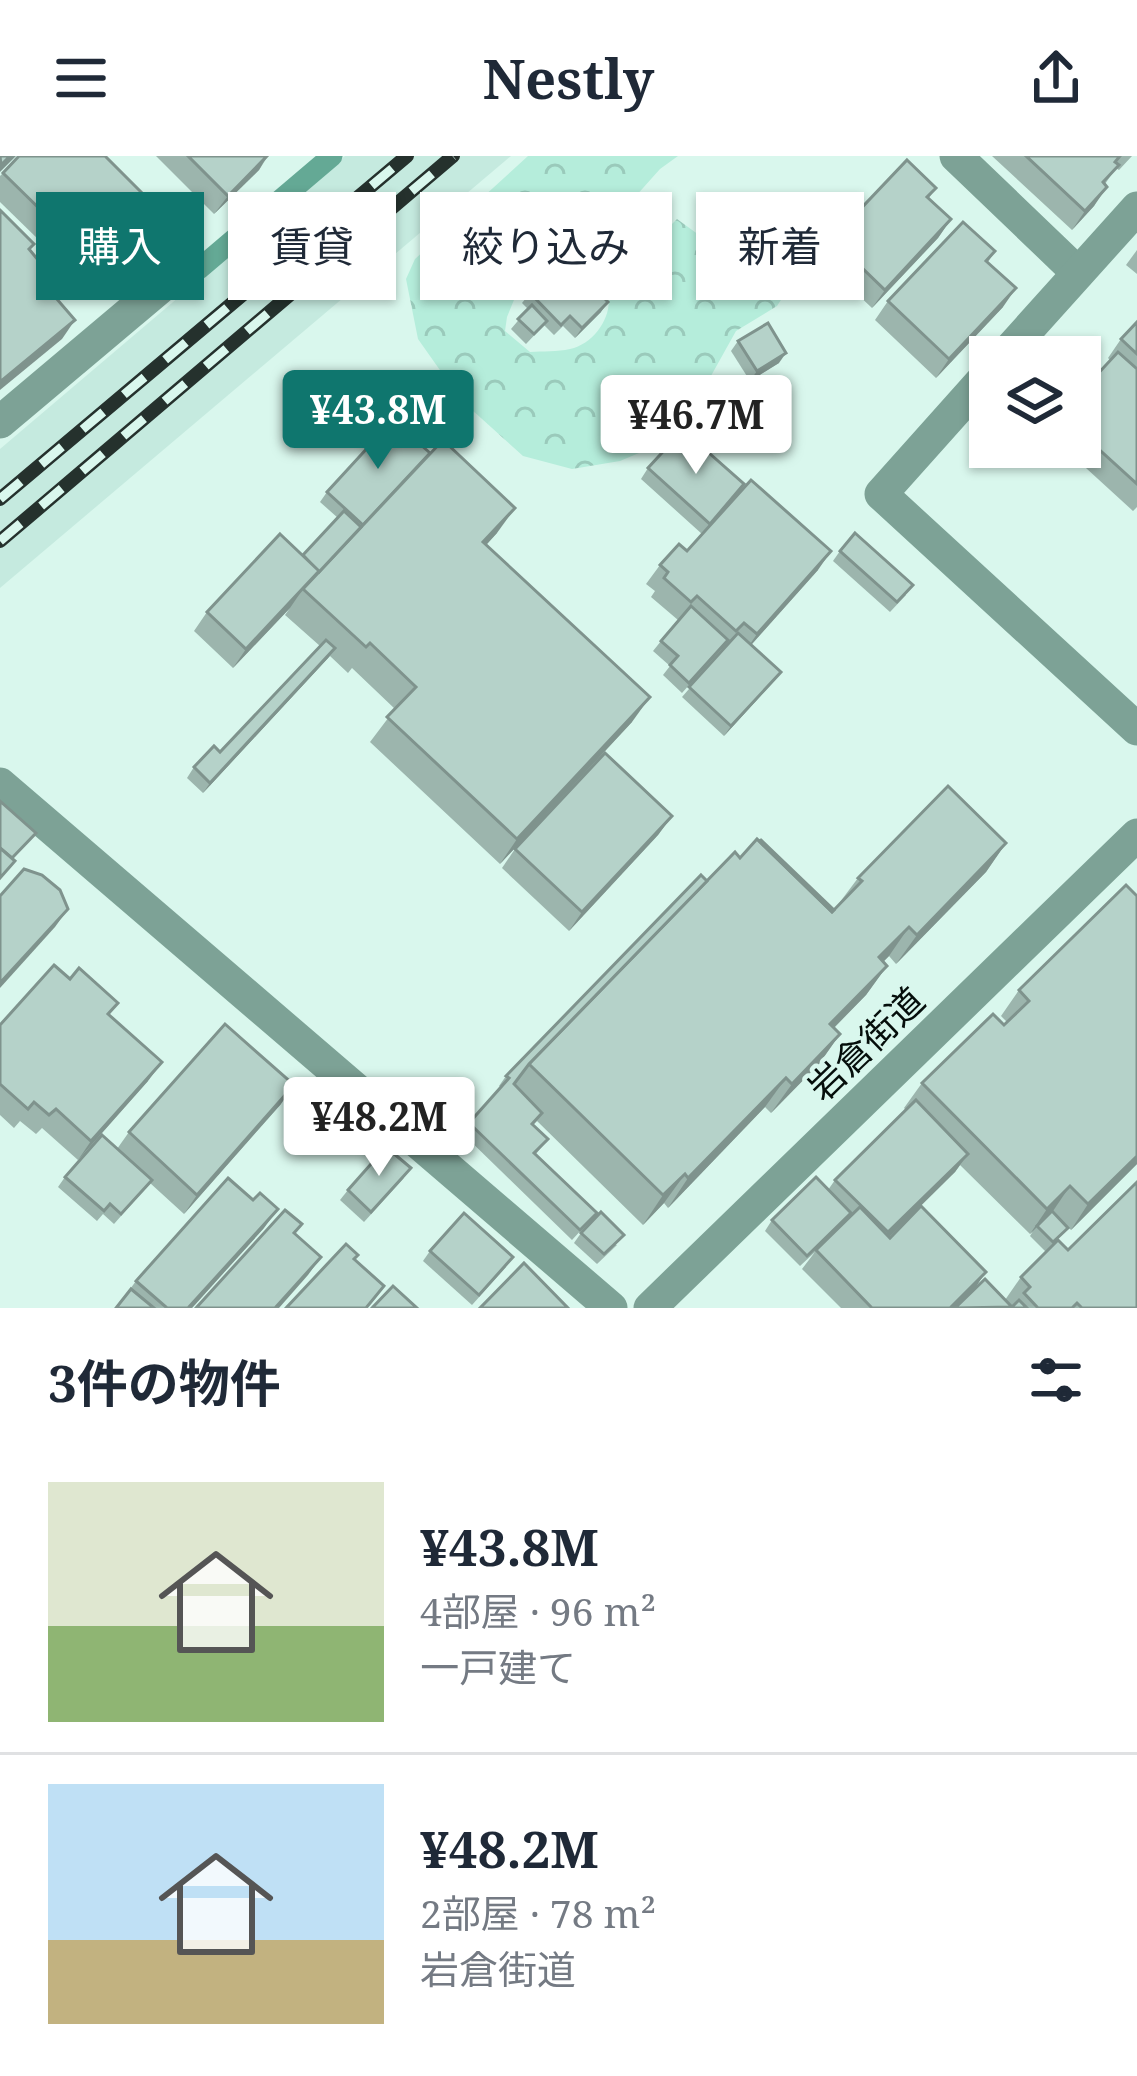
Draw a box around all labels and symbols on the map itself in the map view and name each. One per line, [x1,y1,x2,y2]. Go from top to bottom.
pin: ¥43.8M [280,370,476,472]
pin: ¥46.7M [598,375,794,477]
street label: 岩倉街道 [797,976,934,1111]
pin: ¥48.2M [281,1077,477,1179]

